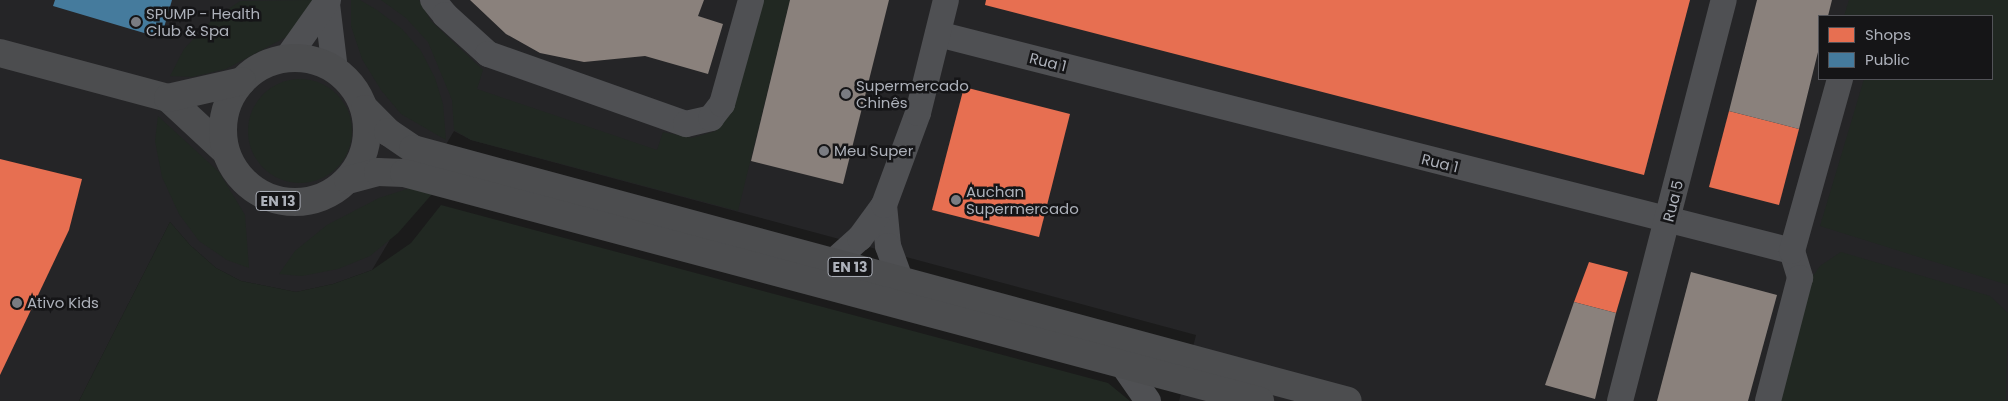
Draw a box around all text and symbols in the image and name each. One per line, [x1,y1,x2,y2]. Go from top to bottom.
place label: SPUMP - Health Club & Spa [146,4,260,39]
legend [1818,15,1993,80]
marker: SPUMP - Health Club & Spa [130,16,142,28]
text: Shops [1865,24,1911,45]
street label: Rua 1 [1028,49,1068,75]
text: Public [1865,49,1910,70]
place label: Supermercado Chinês [856,76,969,111]
marker: Supermercado Chinês [840,88,852,100]
place label: Meu Super [834,142,913,160]
marker: Meu Super [818,145,830,157]
street label: Rua 1 [1420,150,1460,176]
street label: Rua 5 [1659,178,1687,224]
place label: Auchan Supermercado [966,182,1079,217]
road number: EN 13 [256,190,300,212]
marker: Auchan Supermercado [950,194,962,206]
road number: EN 13 [828,256,872,278]
place label: Ativo Kids [27,294,99,312]
marker: Ativo Kids [11,297,23,309]

